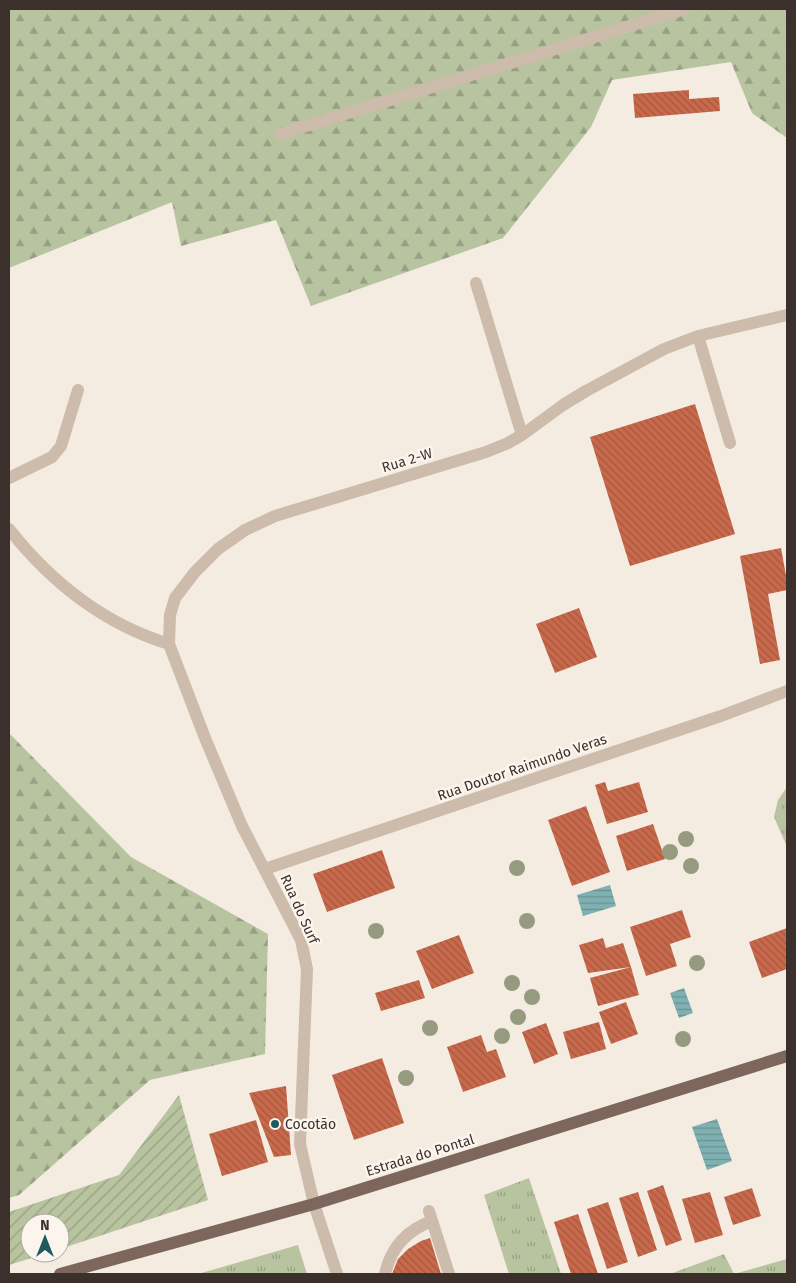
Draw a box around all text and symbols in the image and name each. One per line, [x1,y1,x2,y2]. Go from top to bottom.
street label: Rua 2-W [380,445,435,476]
street label: Rua Doutor Raimundo Veras [435,730,609,804]
street label: Rua do Surf [277,872,323,948]
place label: Cocotão [285,1116,336,1133]
marker: Cocotão [269,1118,281,1130]
street label: Estrada do Pontal [364,1131,476,1180]
north arrow [20,1213,70,1263]
text: N [40,1217,50,1234]

